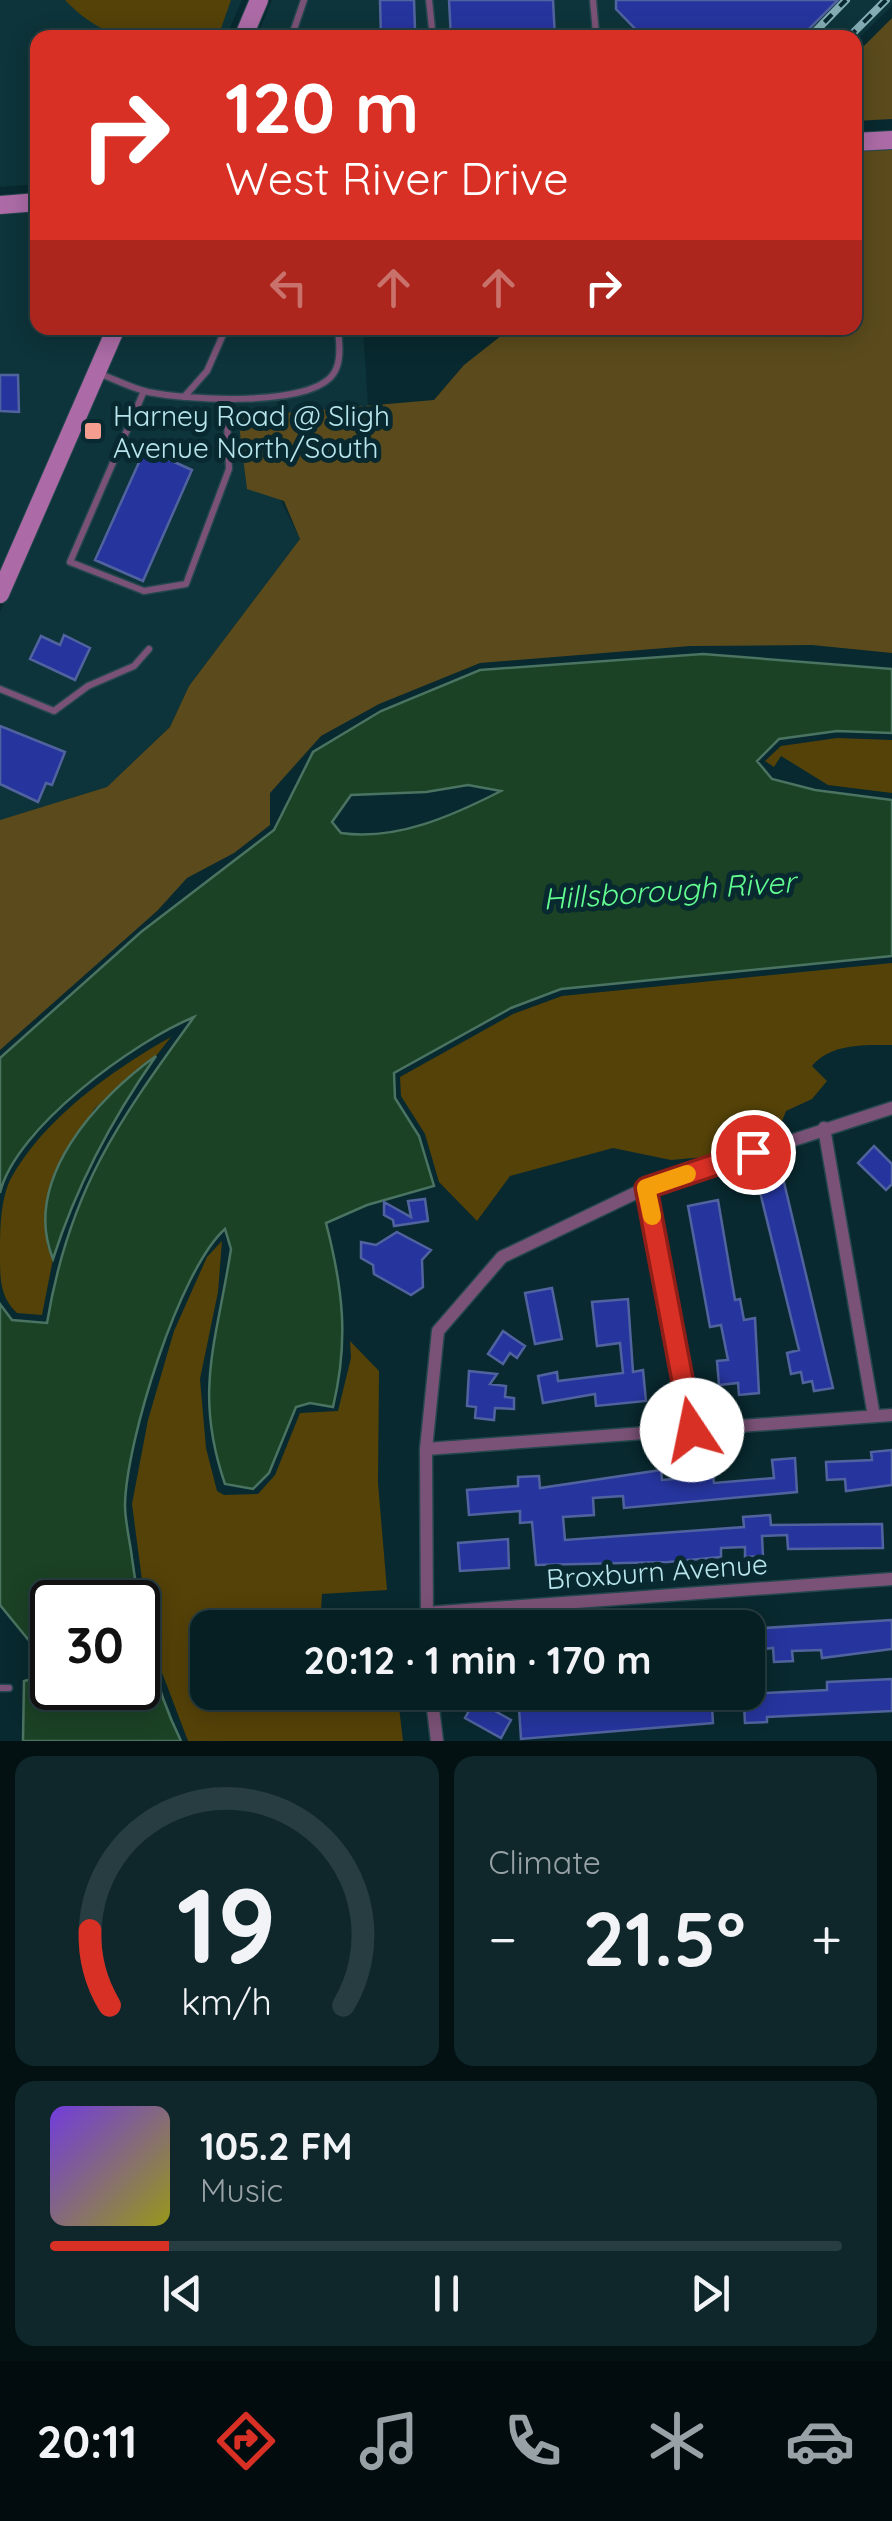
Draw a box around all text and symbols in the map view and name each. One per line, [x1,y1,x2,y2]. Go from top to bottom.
text: 120 m [225,63,419,151]
icon: right [60,70,190,200]
text: West River Drive [225,150,569,206]
icon: left [261,260,316,315]
icon: ahead [366,260,421,315]
icon: ahead [471,260,526,315]
icon: right [576,260,631,315]
place label: Harney Road @ Sligh Avenue North/South [113,398,390,465]
marker: Harney Road @ Sligh Avenue North/South [82,420,104,442]
water label: Hillsborough River [542,862,800,918]
pin [711,1110,796,1195]
icon: arrive [726,1125,781,1180]
position arrow [640,1378,744,1482]
street label: Broxburn Avenue [545,1546,769,1596]
speed limit sign: 30 [30,1580,160,1710]
text: 20:12 · 1 min · 170 m [304,1636,651,1684]
text: Climate [489,1842,601,1882]
text: 19 [177,1859,277,1989]
text: 21.5° [582,1891,746,1985]
text: − [489,1904,517,1973]
text: + [811,1904,842,1973]
text: km/h [181,1979,272,2024]
text: 105.2 FM [200,2122,353,2170]
text: Music [200,2170,283,2210]
icon: previous [155,2266,210,2321]
icon: pause [419,2266,474,2321]
icon: next [683,2266,738,2321]
icon: directions [211,2406,281,2476]
icon: music [354,2406,424,2476]
icon: phone [498,2406,568,2476]
icon: climate [642,2406,712,2476]
icon: car [785,2406,855,2476]
text: 20:11 [37,2413,137,2469]

